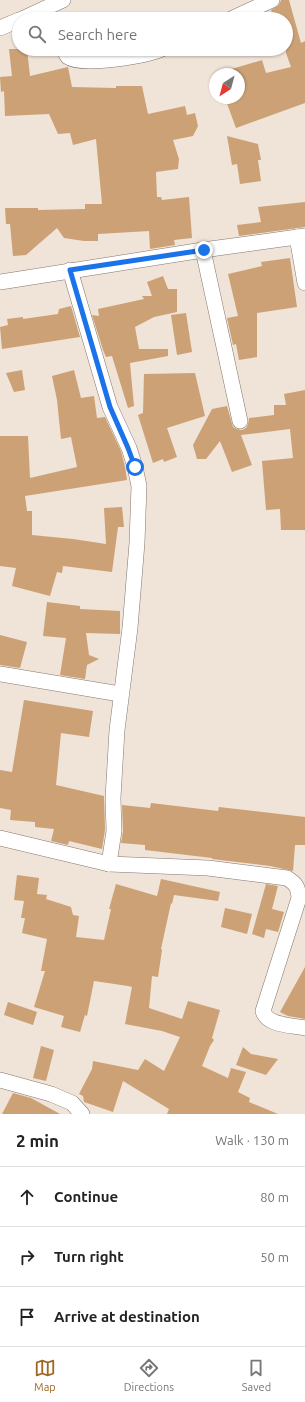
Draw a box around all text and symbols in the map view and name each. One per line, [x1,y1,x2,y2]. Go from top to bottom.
search box [12,12,293,56]
icon: search [26,23,48,45]
text: Search here [58,26,137,43]
north arrow [209,68,245,104]
route end [195,241,213,259]
route start [126,458,144,476]
text: 2 min [16,1131,59,1150]
text: Walk · 130 m [215,1133,289,1147]
icon: ahead [16,1186,38,1208]
text: Continue [54,1188,118,1205]
text: 80 m [260,1190,289,1204]
icon: right [16,1246,38,1268]
text: Turn right [54,1248,124,1265]
text: 50 m [260,1250,289,1264]
icon: arrive [16,1306,38,1328]
text: Arrive at destination [54,1308,200,1325]
tab: Map [34,1357,56,1393]
tab: Directions [124,1357,174,1393]
tab: Saved [242,1357,271,1393]

